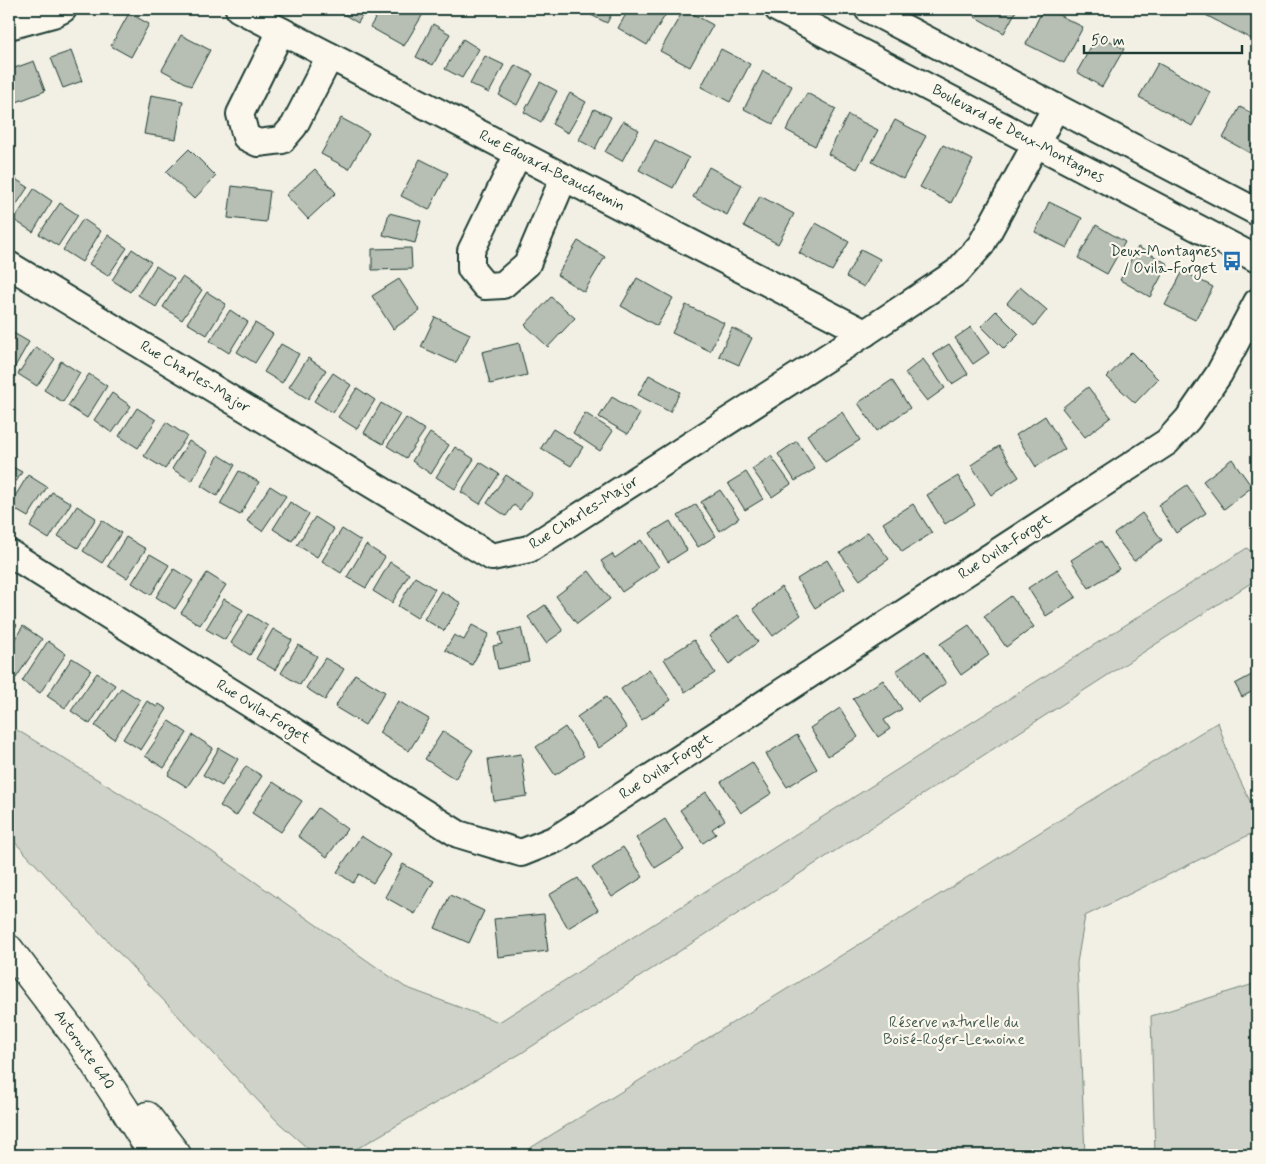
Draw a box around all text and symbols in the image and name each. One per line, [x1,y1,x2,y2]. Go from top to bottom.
scale bar [1084,22,1241,54]
text: 50 m [1091,31,1125,51]
street label: Boulevard de Deux-Montagnes [928,80,1108,188]
street label: Rue Edouard-Beauchemin [476,125,628,217]
place label: Deux-Montagnes / Ovila-Forget [1111,242,1217,280]
bus stop icon: Deux-Montagnes / Ovila-Forget [1221,250,1243,272]
street label: Rue Charles-Major [136,336,254,418]
street label: Rue Charles-Major [526,471,642,555]
street label: Rue Ovila-Forget [955,509,1056,585]
street label: Rue Ovila-Forget [212,675,314,750]
street label: Rue Ovila-Forget [616,729,717,805]
street label: Autoroute 640 [49,1006,119,1094]
park label: Réserve naturelle du Boisé-Roger-Lemoine [883,1013,1025,1051]

